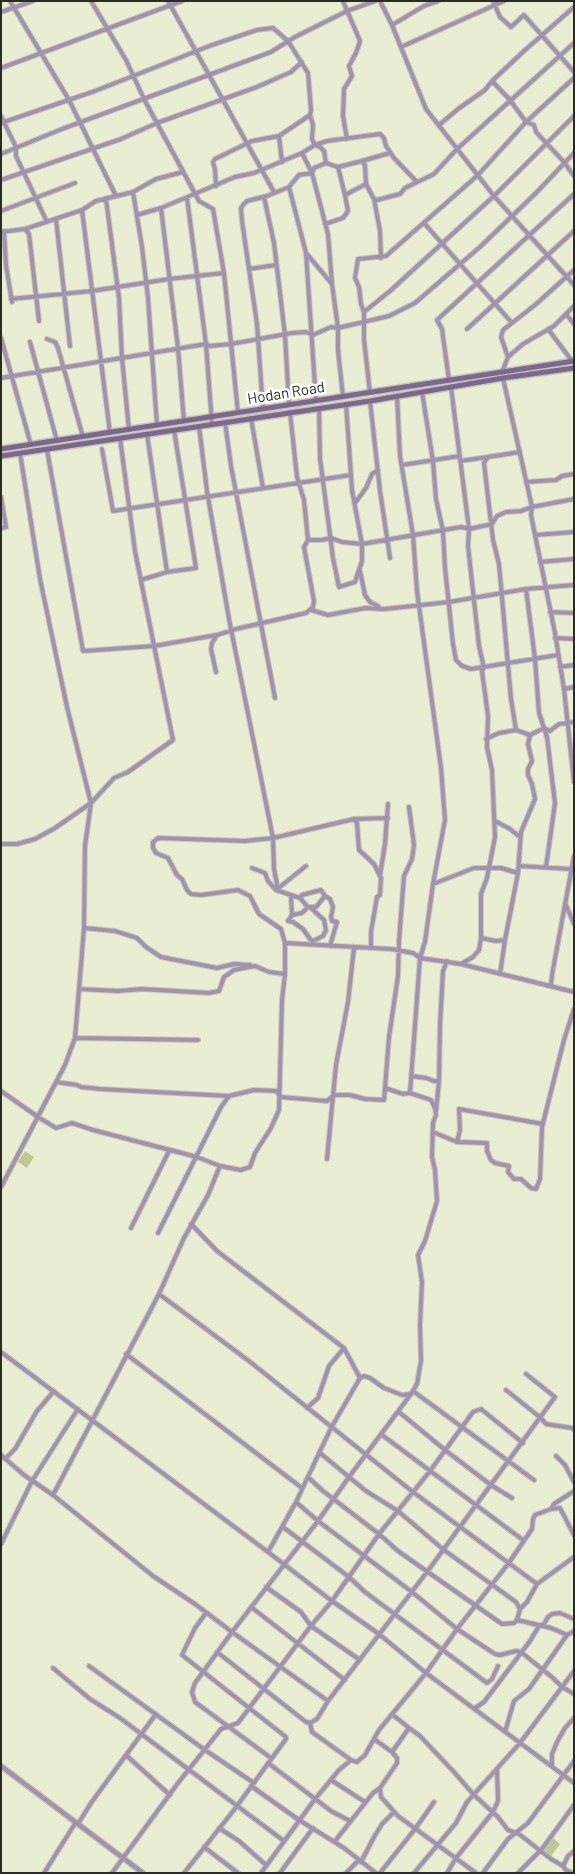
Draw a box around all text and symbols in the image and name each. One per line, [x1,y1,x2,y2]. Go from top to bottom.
street label: Hodan Road [246,378,326,408]

